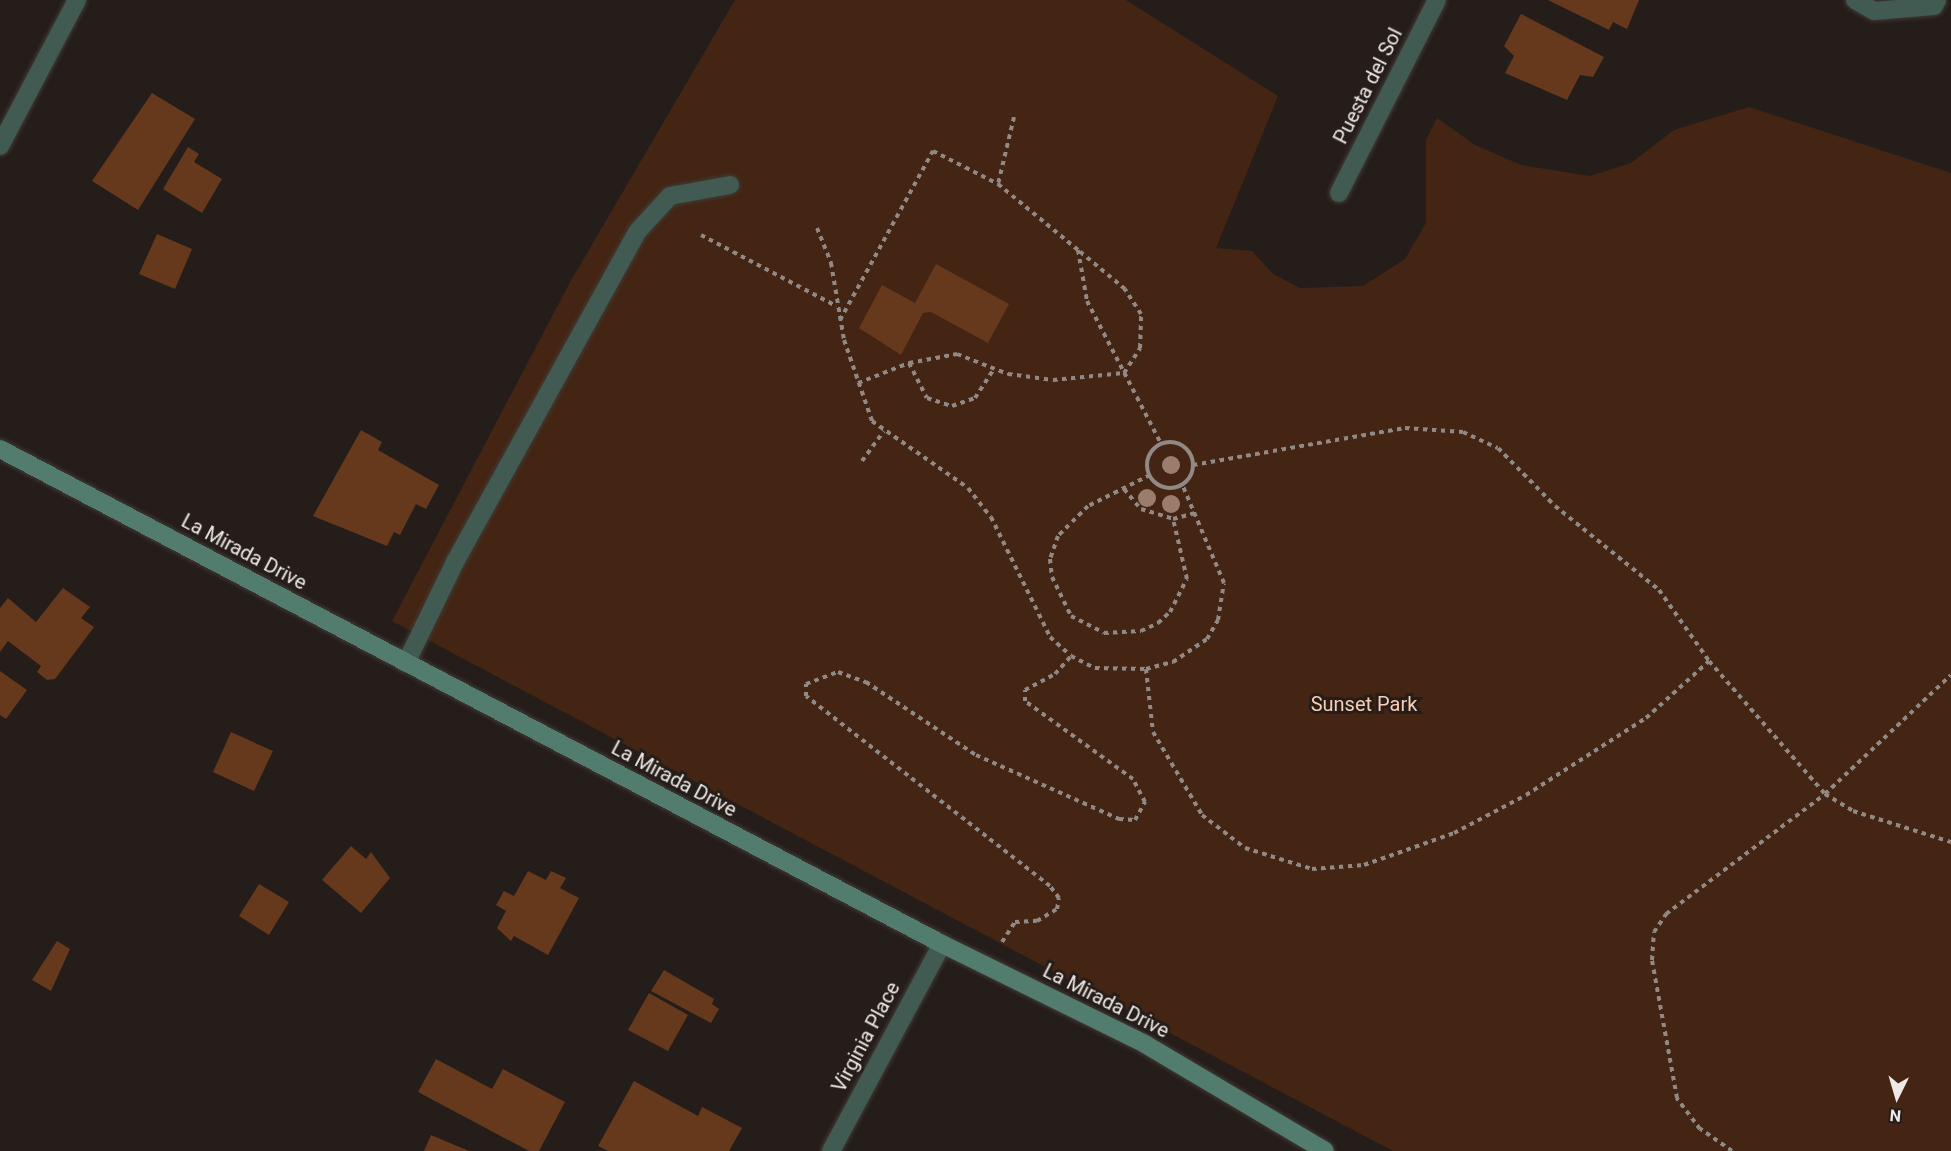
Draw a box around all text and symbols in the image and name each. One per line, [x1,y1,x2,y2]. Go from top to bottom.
street label: Puesta del Sol [1329,24,1407,148]
street label: La Mirada Drive [177,509,311,595]
park label: Sunset Park [1311,692,1417,716]
street label: La Mirada Drive [607,736,741,822]
street label: La Mirada Drive [1039,959,1173,1043]
street label: Virginia Place [827,978,905,1096]
north arrow [1867,1067,1927,1127]
text: N [1889,1105,1902,1125]

